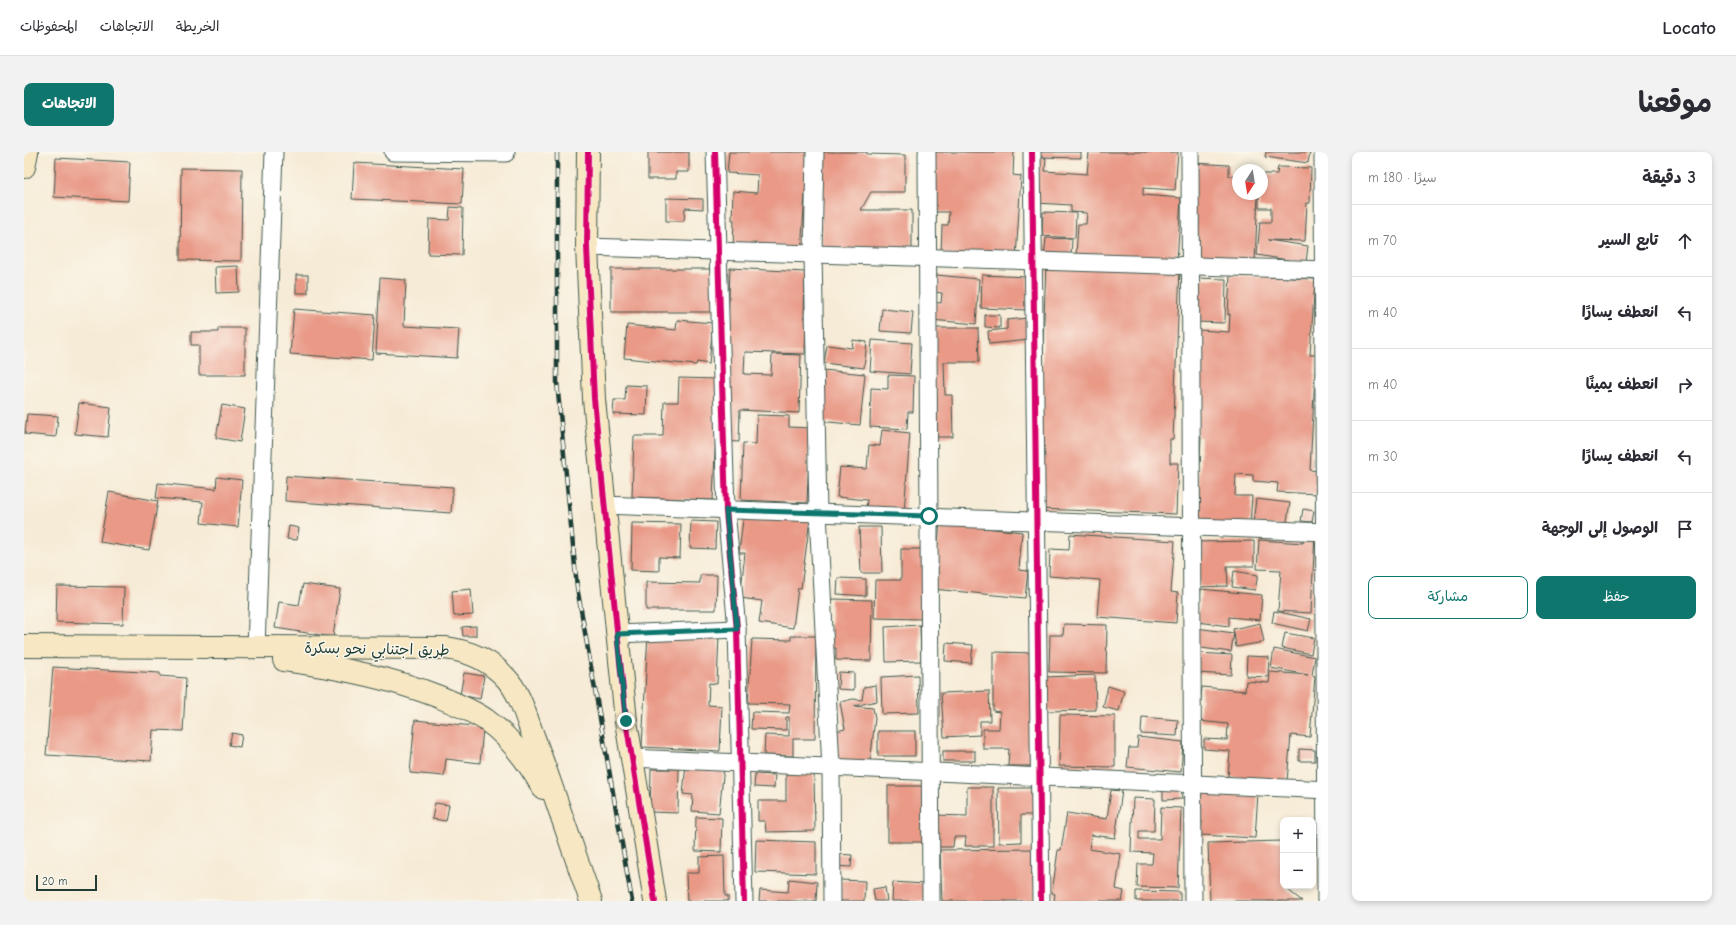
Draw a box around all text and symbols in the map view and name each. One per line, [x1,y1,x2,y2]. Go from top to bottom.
text: Locato [1662,17,1716,39]
text: المحفوظات [20,18,78,35]
text: الاتجاهات [100,18,154,35]
text: الخريطة [176,18,219,35]
button: الاتجاهات [24,83,114,126]
text: موقعنا [1638,87,1712,119]
north arrow [1232,164,1268,200]
text: 3 دقيقة [1642,168,1696,187]
text: سيرًا · 180 m [1368,170,1436,185]
icon: ahead [1674,230,1696,252]
text: تابع السير [1599,231,1658,249]
text: 70 m [1368,233,1397,248]
icon: left [1674,302,1696,324]
text: انعطف يسارًا [1582,303,1658,321]
text: 40 m [1368,305,1397,320]
icon: right [1674,374,1696,396]
text: انعطف يمينًا [1586,375,1658,393]
text: 40 m [1368,377,1397,392]
icon: left [1674,446,1696,468]
text: انعطف يسارًا [1582,447,1658,465]
text: 30 m [1368,449,1398,464]
route start [920,507,938,525]
icon: arrive [1674,518,1696,540]
text: الوصول إلى الوجهة [1542,519,1658,537]
button: مشاركة [1368,576,1528,619]
button: حفظ [1536,576,1696,619]
street label: طريق اجتنابي نحو بسكرة [304,639,450,663]
route end [617,712,635,730]
map controls [1280,817,1316,889]
button: + [1280,817,1316,853]
button: − [1280,853,1316,889]
scale bar [36,873,97,892]
text: 20 m [42,875,67,888]

